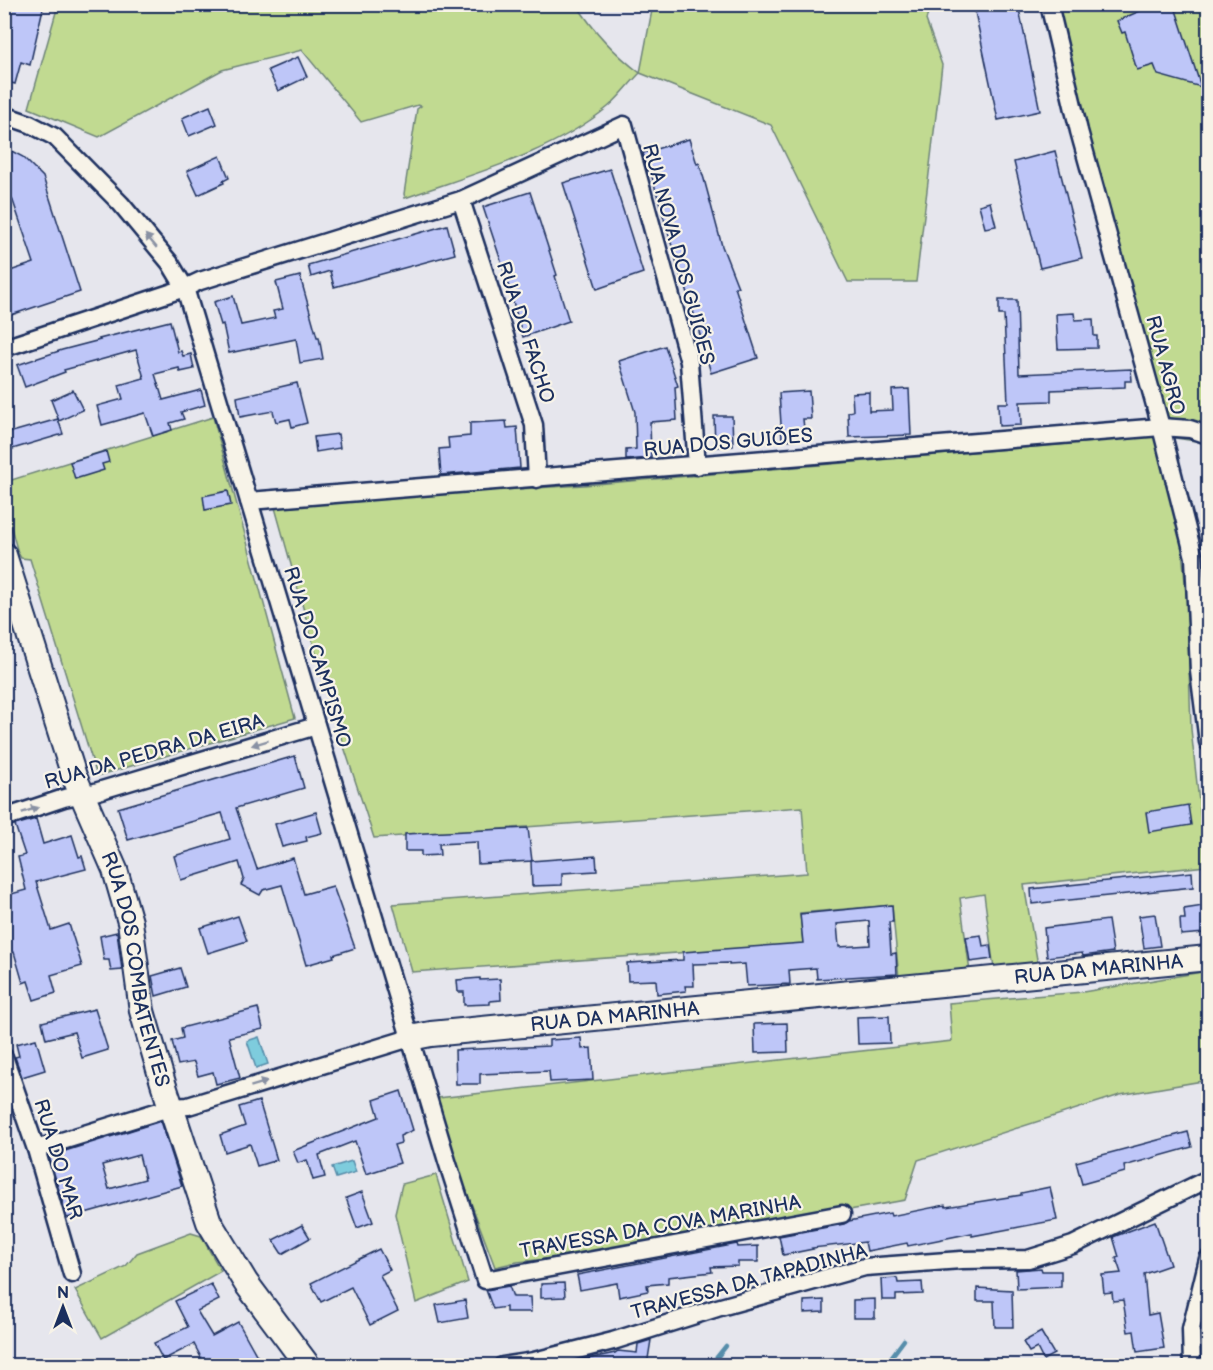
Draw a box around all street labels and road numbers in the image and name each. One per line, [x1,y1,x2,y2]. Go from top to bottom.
street label: RUA NOVA DOS GUIÕES [637,141,720,368]
street label: RUA DO FACHO [491,258,559,406]
street label: RUA AGRO [1140,313,1190,418]
street label: RUA DOS GUIÕES [642,423,814,462]
street label: RUA DO CAMPISMO [278,564,356,751]
street label: RUA DA PEDRA DA EIRA [42,709,268,795]
street label: RUA DOS COMBATENTES [95,848,174,1090]
street label: RUA DA MARINHA [1013,949,1185,990]
street label: RUA DA MARINHA [529,997,701,1037]
street label: RUA DO MAR [28,1096,88,1222]
street label: TRAVESSA DA COVA MARINHA [518,1190,803,1264]
street label: TRAVESSA DA TAPADINHA [629,1239,871,1325]

